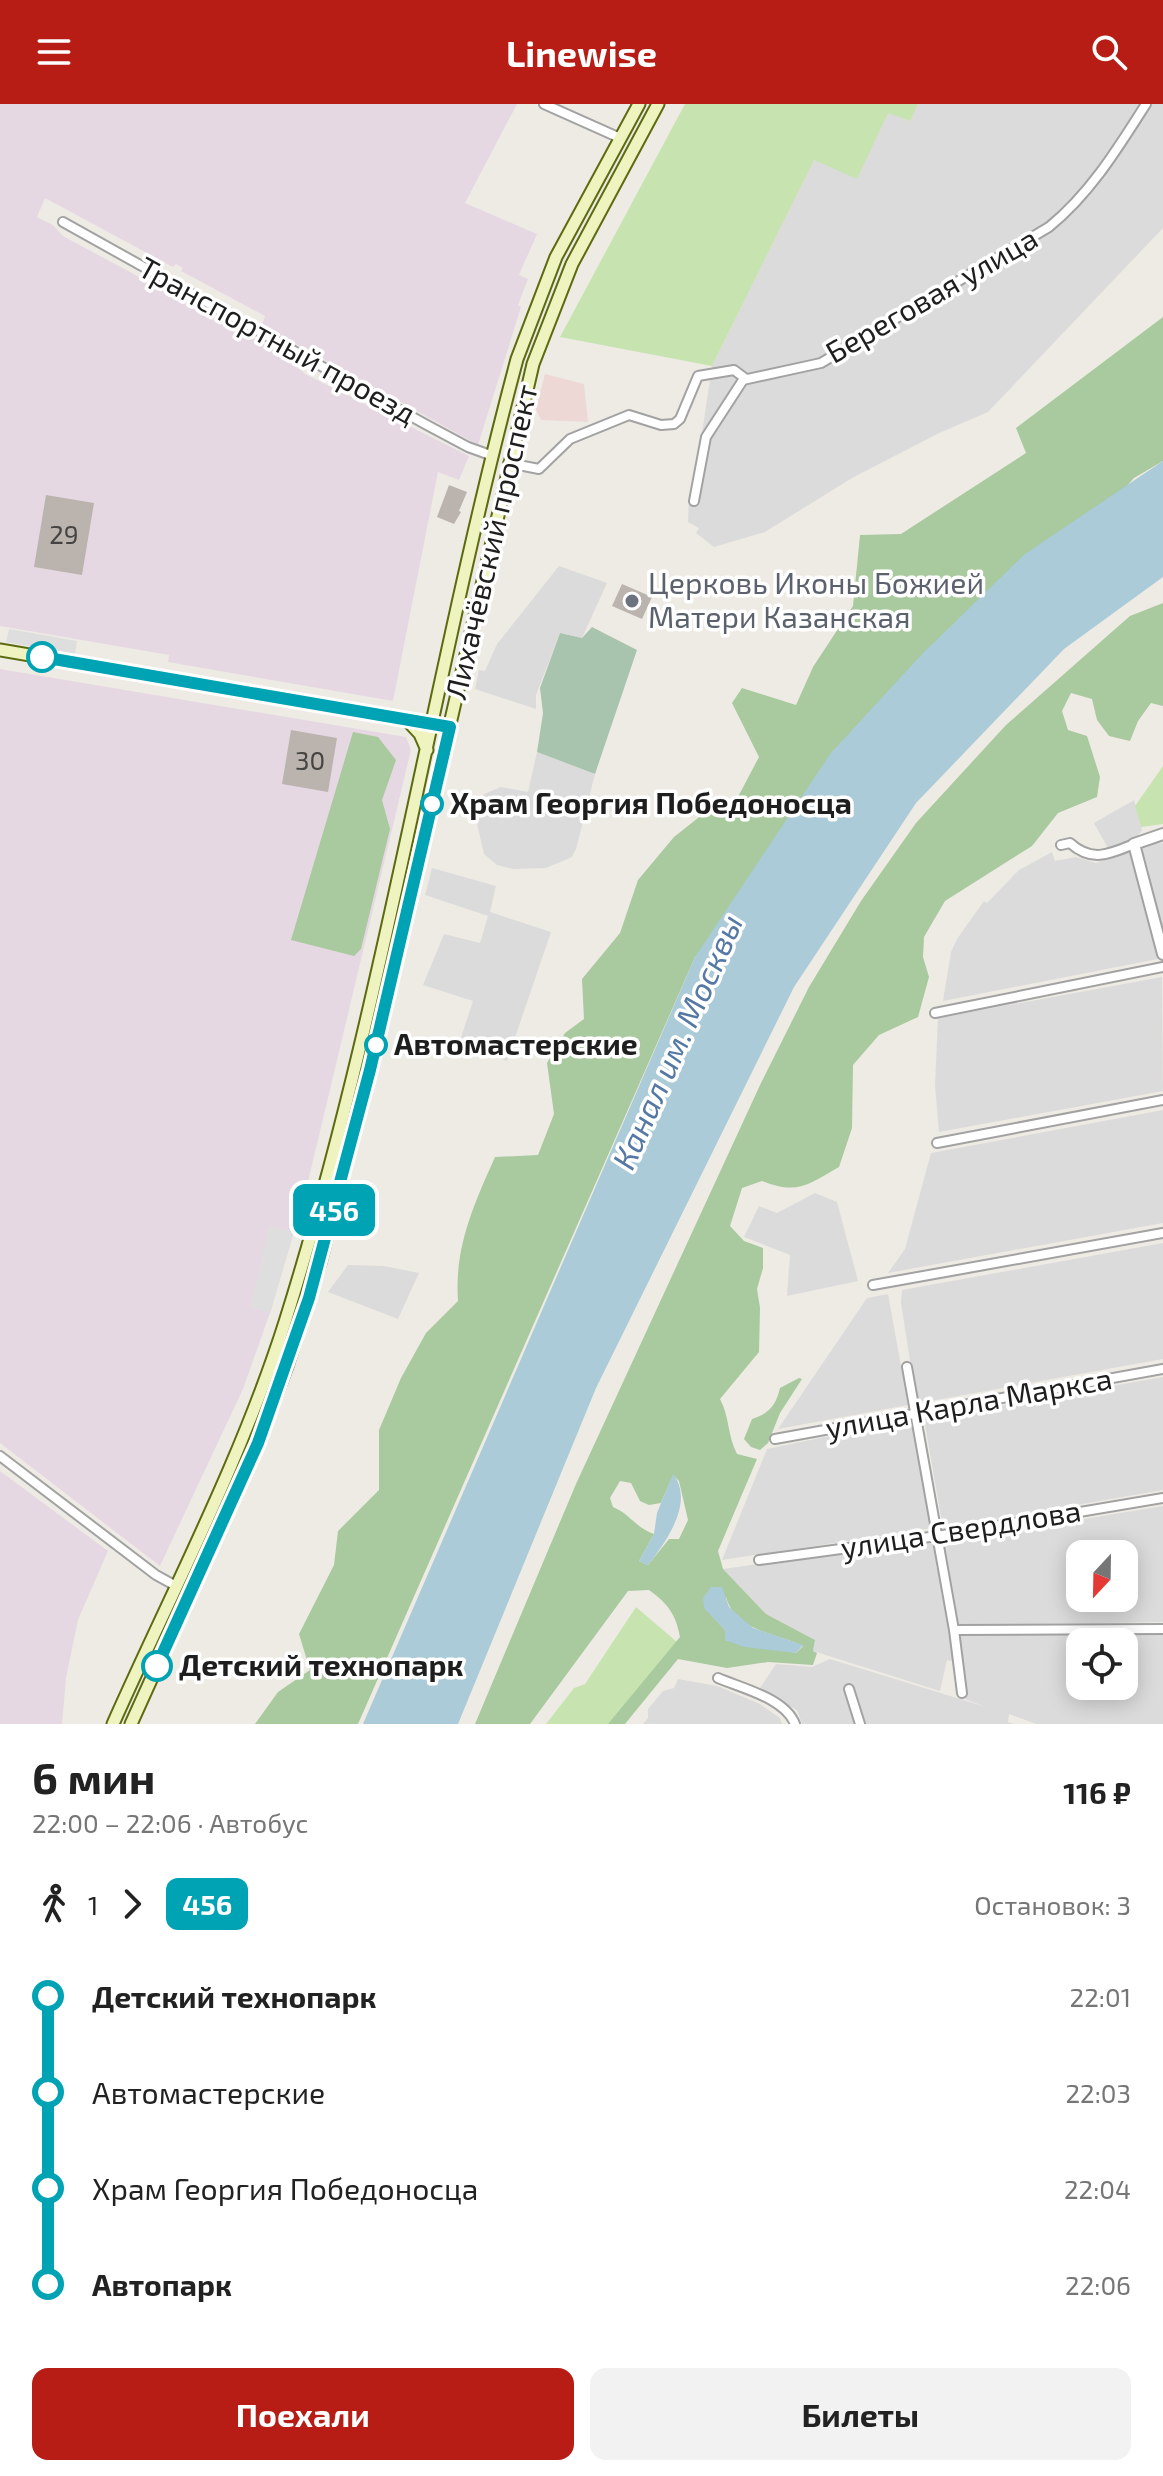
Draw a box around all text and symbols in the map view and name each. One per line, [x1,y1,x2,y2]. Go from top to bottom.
icon: menu [32,30,76,74]
icon: search [1087,30,1131,74]
text: Linewise [506,31,657,74]
street label: Береговая улица [819,219,1044,370]
street label: Транспортный проезд [133,248,423,431]
street label: Лихачёвский проспект [436,381,544,702]
house number: 29 [49,518,79,549]
place label: Церковь Иконы Божией Матери Казанская [648,564,984,634]
marker: Церковь Иконы Божией Матери Казанская [623,592,641,610]
unlabelled marker [27,642,57,672]
house number: 30 [295,744,325,775]
place label: Храм Георгия Победоносца [450,784,852,820]
marker: Храм Георгия Победоносца [421,793,443,815]
water label: Канал им. Москвы [603,908,749,1174]
place label: Автомастерские [394,1025,638,1061]
marker: Автомастерские [365,1034,387,1056]
line badge: 456 [288,1184,380,1236]
text: 456 [309,1193,359,1227]
street label: улица Карла Маркса [823,1359,1115,1446]
street label: улица Свердлова [838,1491,1083,1566]
north arrow [1066,1540,1138,1612]
map controls [1066,1540,1138,1700]
button: locate [1066,1628,1138,1700]
place label: Детский технопарк [179,1646,464,1682]
marker: Детский технопарк [142,1651,172,1681]
text: 6 мин [32,1750,155,1803]
text: 116 ₽ [1063,1774,1131,1810]
text: 22:00 – 22:06 · Автобус [32,1807,308,1838]
icon: walk [32,1882,76,1926]
icon: forward [110,1882,154,1926]
text: 456 [182,1887,232,1921]
text: 1 [88,1889,98,1920]
text: Остановок: 3 [974,1889,1131,1920]
text: Детский технопарк [92,1978,377,2014]
text: 22:01 [1070,1981,1131,2012]
text: Автомастерские [92,2074,325,2110]
text: 22:03 [1066,2077,1131,2108]
text: Храм Георгия Победоносца [92,2170,478,2206]
text: 22:04 [1064,2173,1131,2204]
text: Автопарк [92,2266,232,2302]
text: 22:06 [1065,2269,1131,2300]
button: Поехали [32,2368,574,2460]
button: Билеты [590,2368,1131,2460]

